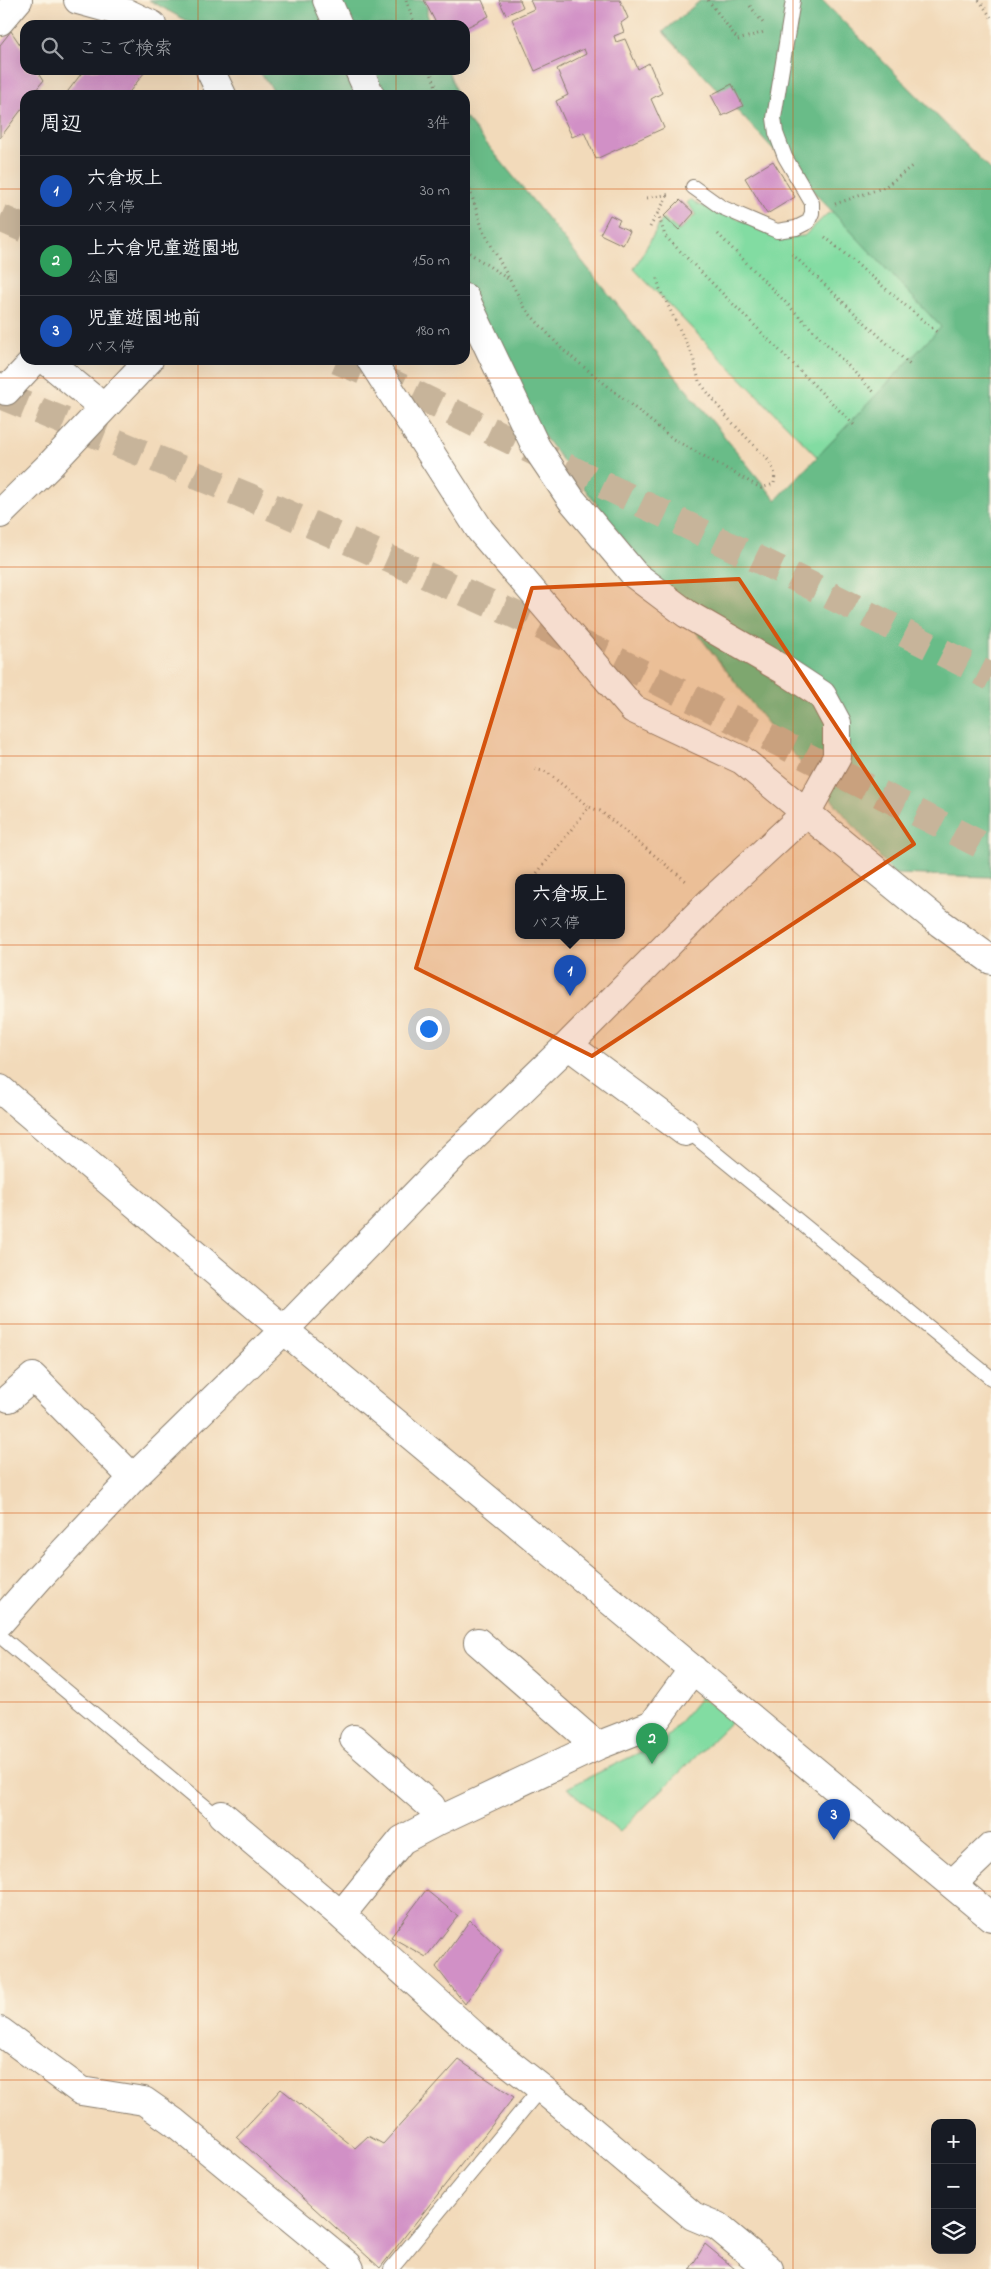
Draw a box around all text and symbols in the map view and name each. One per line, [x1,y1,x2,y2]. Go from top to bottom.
search box [20,20,470,75]
icon: search [38,34,66,62]
text: ここで検索 [78,36,173,63]
text: 周辺 [40,110,82,140]
text: 3件 [427,112,450,136]
text: 六倉坂上 [87,166,163,193]
text: 1 [53,179,59,203]
text: 30 m [420,179,450,203]
text: バス停 [87,196,135,220]
text: 上六倉児童遊園地 [87,236,239,263]
text: 2 [52,249,60,273]
text: 150 m [412,249,450,273]
text: 公園 [87,266,119,290]
text: 児童遊園地前 [87,306,201,333]
text: 3 [53,319,59,343]
text: 180 m [416,319,450,343]
text: バス停 [87,336,135,360]
popup [515,874,625,939]
text: 六倉坂上 [532,882,608,909]
text: バス停 [532,912,580,936]
pin: 1 [554,955,586,996]
your location [416,1016,442,1042]
pin: 2 [636,1723,668,1764]
pin: 3 [818,1799,850,1840]
map controls [931,2119,976,2254]
button: + [931,2119,976,2164]
button: − [931,2164,976,2209]
button: layers [931,2209,976,2254]

